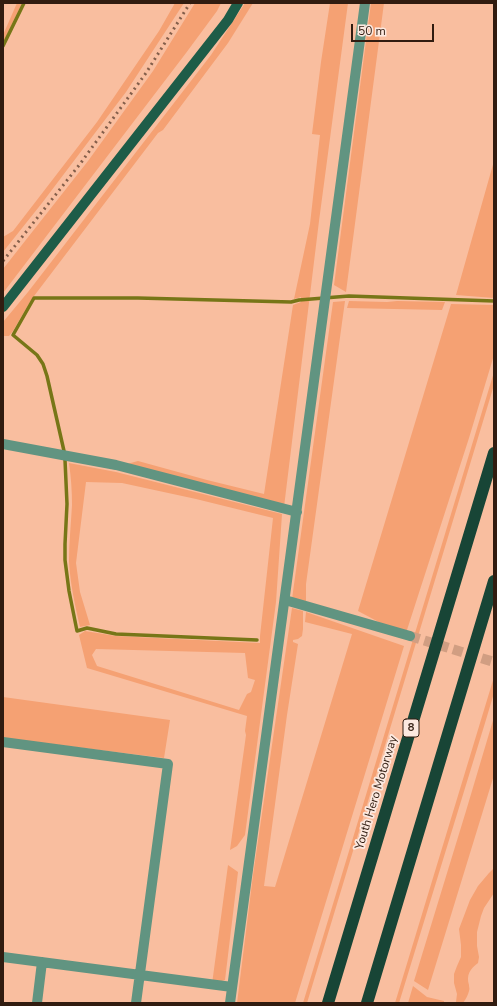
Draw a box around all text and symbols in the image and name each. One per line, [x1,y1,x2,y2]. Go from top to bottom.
scale bar [353,16,436,42]
text: 50 m [358,23,386,39]
road number: 8 [403,719,419,737]
street label: Youth Hero Motorway [353,734,401,852]

